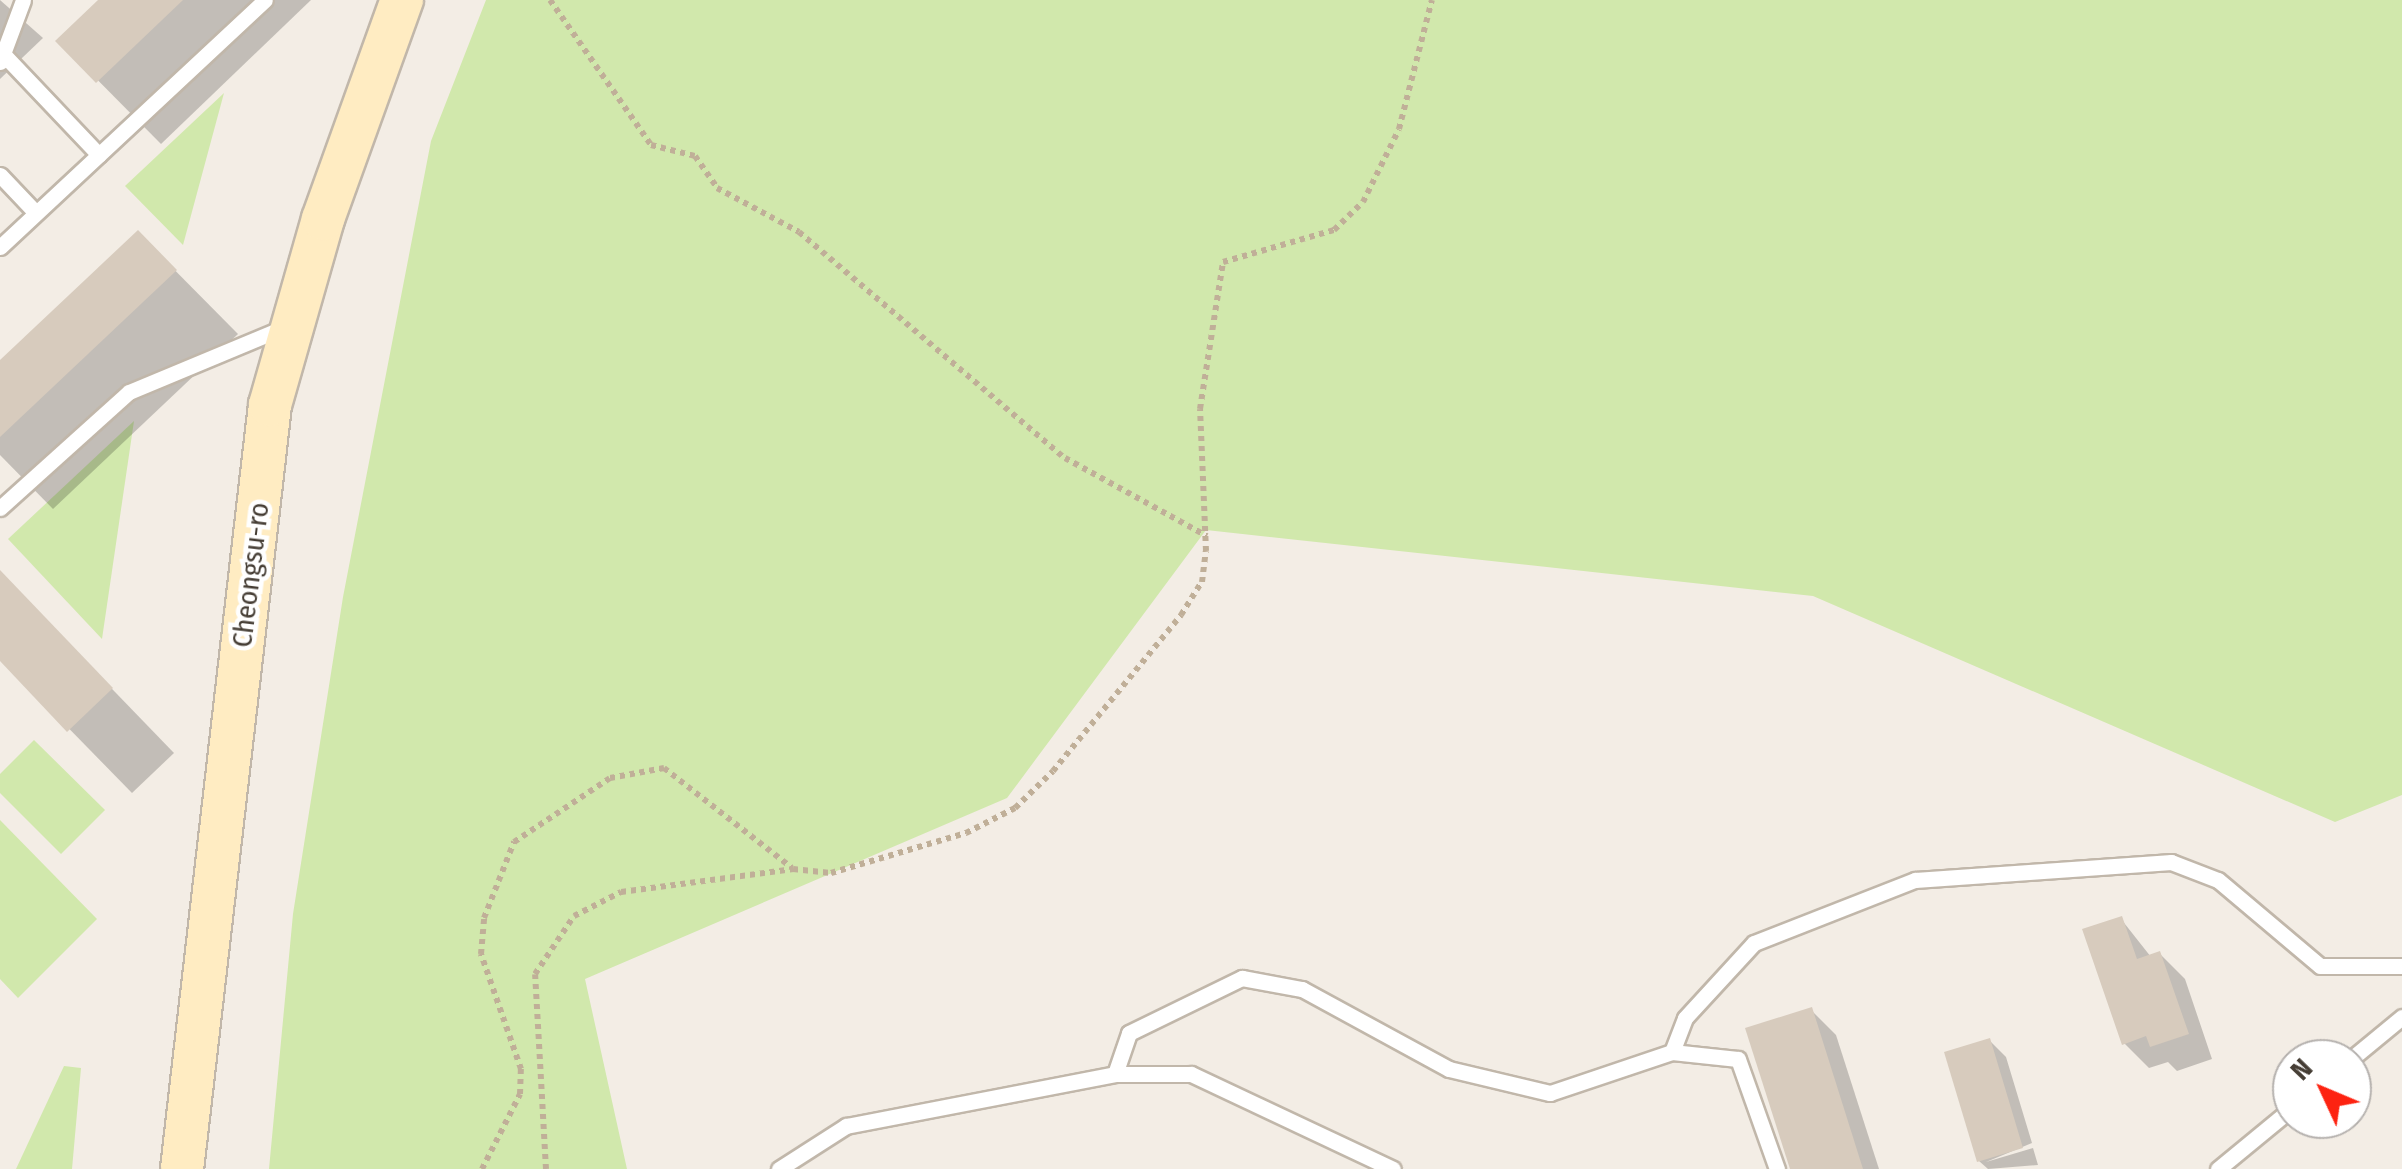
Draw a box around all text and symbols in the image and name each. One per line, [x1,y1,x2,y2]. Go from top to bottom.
street label: Cheongsu-ro [225,501,277,649]
north arrow [2272,1039,2372,1139]
text: N [2284,1052,2319,1087]

